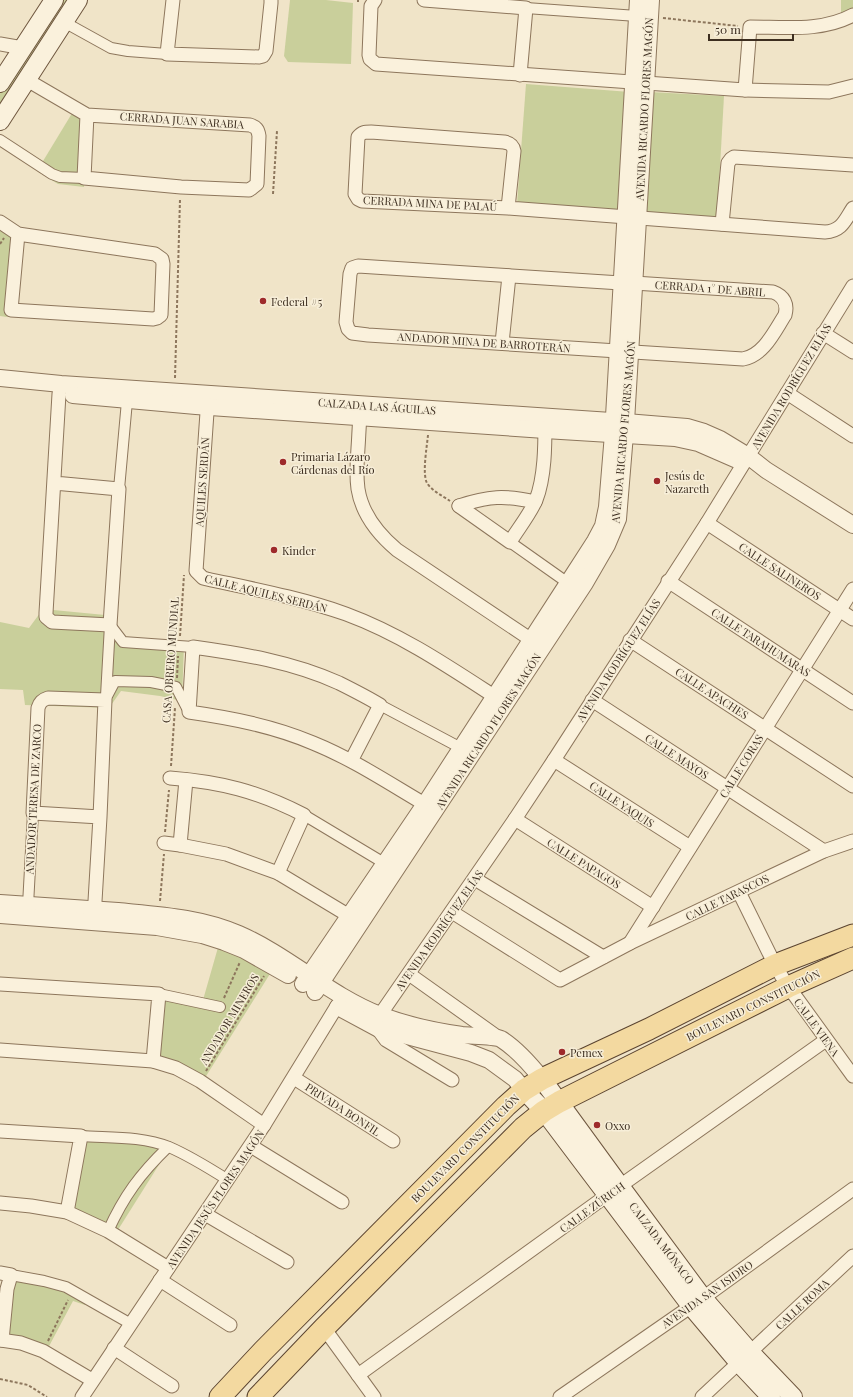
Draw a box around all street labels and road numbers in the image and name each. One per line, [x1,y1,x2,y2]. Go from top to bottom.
street label: AVENIDA RICARDO FLORES MAGÓN [632,17,656,202]
street label: CERRADA JUAN SARABIA [119,108,245,132]
street label: CERRADA MINA DE PALAÚ [363,192,498,214]
street label: CERRADA 1° DE ABRIL [654,277,766,299]
street label: AVENIDA RODRÍGUEZ ELÍAS [747,321,834,452]
street label: ANDADOR MINA DE BARROTERÁN [396,328,571,356]
street label: AVENIDA RICARDO FLORES MAGÓN [607,340,638,525]
street label: CALZADA LAS ÁGUILAS [318,394,437,418]
street label: AQUILES SERDÁN [191,436,213,528]
street label: CALLE SALINEROS [736,539,824,603]
street label: CALLE AQUILES SERDÁN [203,570,329,616]
street label: CASA OBRERO MUNDIAL [158,596,182,724]
street label: AVENIDA RODRÍGUEZ ELÍAS [572,596,663,725]
street label: CALLE TARAHUMARAS [709,604,814,680]
street label: AVENIDA RICARDO FLORES MAGÓN [431,650,544,813]
street label: CALLE APACHES [673,664,751,722]
street label: ANDADOR TERESA DE ZARCO [22,723,44,876]
street label: CALLE MAYOS [642,730,712,782]
street label: CALLE CORAS [715,731,767,801]
street label: CALLE YAQUIS [587,777,657,831]
street label: CALLE PAPAGOS [544,834,624,892]
street label: AVENIDA RODRÍGUEZ ELÍAS [391,867,486,994]
street label: CALLE TARASCOS [683,870,771,924]
street label: BOULEVARD CONSTITUCIÓN [683,966,823,1044]
street label: ANDADOR MINEROS [195,971,262,1068]
street label: CALLE VIENA [791,995,843,1059]
street label: PRIVADA BONFIL [303,1079,384,1139]
street label: BOULEVARD CONSTITUCIÓN [408,1090,523,1205]
street label: AVENIDA JESÚS FLORES MAGÓN [162,1126,267,1272]
street label: CALLE ZÚRICH [556,1178,628,1236]
street label: CALZADA MÓNACO [626,1199,698,1287]
street label: AVENIDA SAN ISIDRO [657,1257,756,1332]
street label: CALLE ROMA [772,1275,832,1333]

